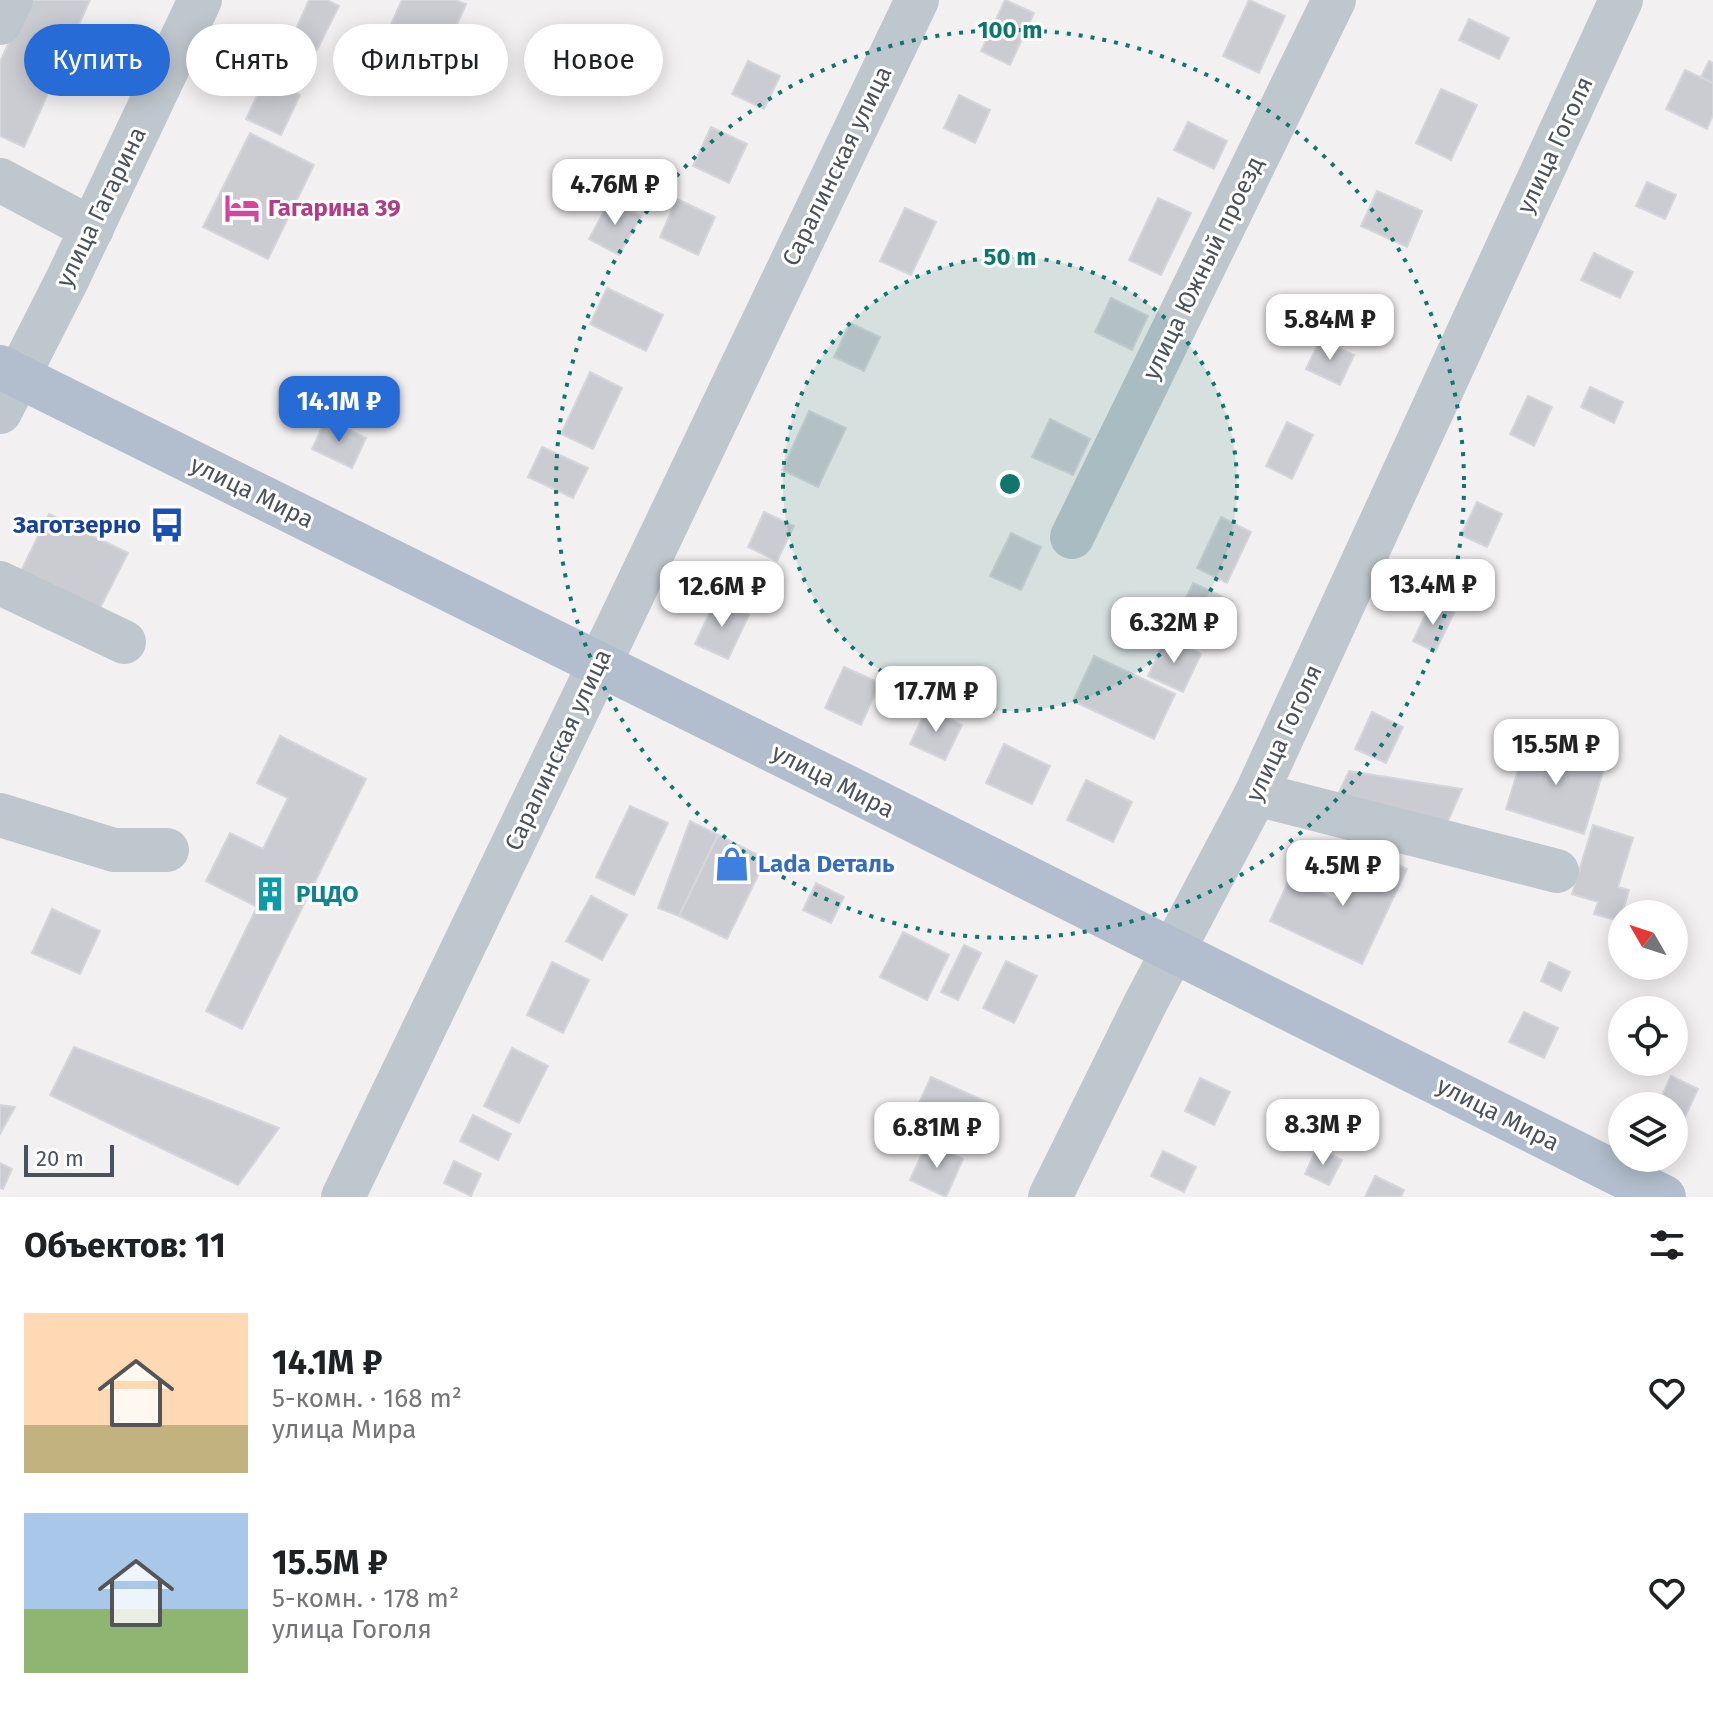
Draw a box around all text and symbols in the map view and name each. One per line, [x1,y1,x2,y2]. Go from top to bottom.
text: 100 m [977,16,1043,44]
chip: Купить [24,24,170,96]
chip: Снять [186,24,317,96]
chip: Фильтры [333,24,508,96]
chip: Новое [524,24,663,96]
street label: Саралинская улица [776,62,898,270]
street label: улица Гоголя [1511,72,1599,218]
street label: улица Гагарина [50,122,152,292]
street label: улица Южный проезд [1137,152,1269,384]
pin: 4.76M ₽ [541,159,689,227]
text: 4.76M ₽ [570,169,660,200]
hotel icon: Гагарина 39 [223,189,261,227]
place label: Гагарина 39 [268,194,401,222]
text: 50 m [984,243,1036,271]
pin: 5.84M ₽ [1256,294,1404,362]
text: 5.84M ₽ [1284,304,1376,335]
pin: 14.1M ₽ [265,376,413,444]
text: 14.1M ₽ [297,386,381,417]
street label: улица Мира [186,450,318,534]
centre of rings [996,470,1024,498]
bus stop icon: Заготзерно [148,506,186,544]
place label: Заготзерно [12,511,141,539]
pin: 13.4M ₽ [1359,559,1507,627]
pin: 12.6M ₽ [648,561,796,629]
text: 13.4M ₽ [1389,569,1477,600]
text: 12.6M ₽ [678,571,766,602]
pin: 6.32M ₽ [1100,597,1248,665]
text: 6.32M ₽ [1129,607,1219,638]
street label: Саралинская улица [499,645,617,855]
street label: улица Гоголя [1240,660,1328,806]
pin: 17.7M ₽ [862,666,1010,734]
text: 17.7M ₽ [894,676,978,707]
pin: 15.5M ₽ [1482,719,1630,787]
text: 15.5M ₽ [1512,729,1600,760]
street label: улица Мира [767,738,899,824]
pin: 4.5M ₽ [1278,840,1408,908]
shop icon: Lada Dеталь [713,845,751,883]
place label: Lada Dеталь [758,850,895,878]
text: 4.5M ₽ [1304,850,1382,881]
building icon: РЦДО [251,875,289,913]
place label: РЦДО [296,880,359,908]
north arrow [1608,900,1688,980]
map controls [1608,900,1688,1172]
button: locate [1608,996,1688,1076]
street label: улица Мира [1432,1071,1564,1157]
button: layers [1608,1092,1688,1172]
pin: 8.3M ₽ [1258,1099,1388,1167]
pin: 6.81M ₽ [863,1102,1011,1170]
text: 8.3M ₽ [1284,1109,1362,1140]
text: 6.81M ₽ [892,1112,982,1143]
scale bar [24,1141,114,1177]
text: 20 m [36,1145,84,1172]
icon: filters [1645,1223,1689,1267]
text: Объектов: 11 [24,1225,226,1266]
text: 14.1M ₽ [272,1342,383,1383]
icon: home [88,1345,184,1441]
icon: heart [1645,1371,1689,1415]
text: 5-комн. · 168 m² [272,1383,462,1414]
text: улица Мира [272,1414,416,1445]
text: 15.5M ₽ [272,1542,388,1583]
icon: home [88,1545,184,1641]
icon: heart [1645,1571,1689,1615]
text: 5-комн. · 178 m² [272,1583,459,1614]
text: улица Гоголя [272,1614,432,1645]

